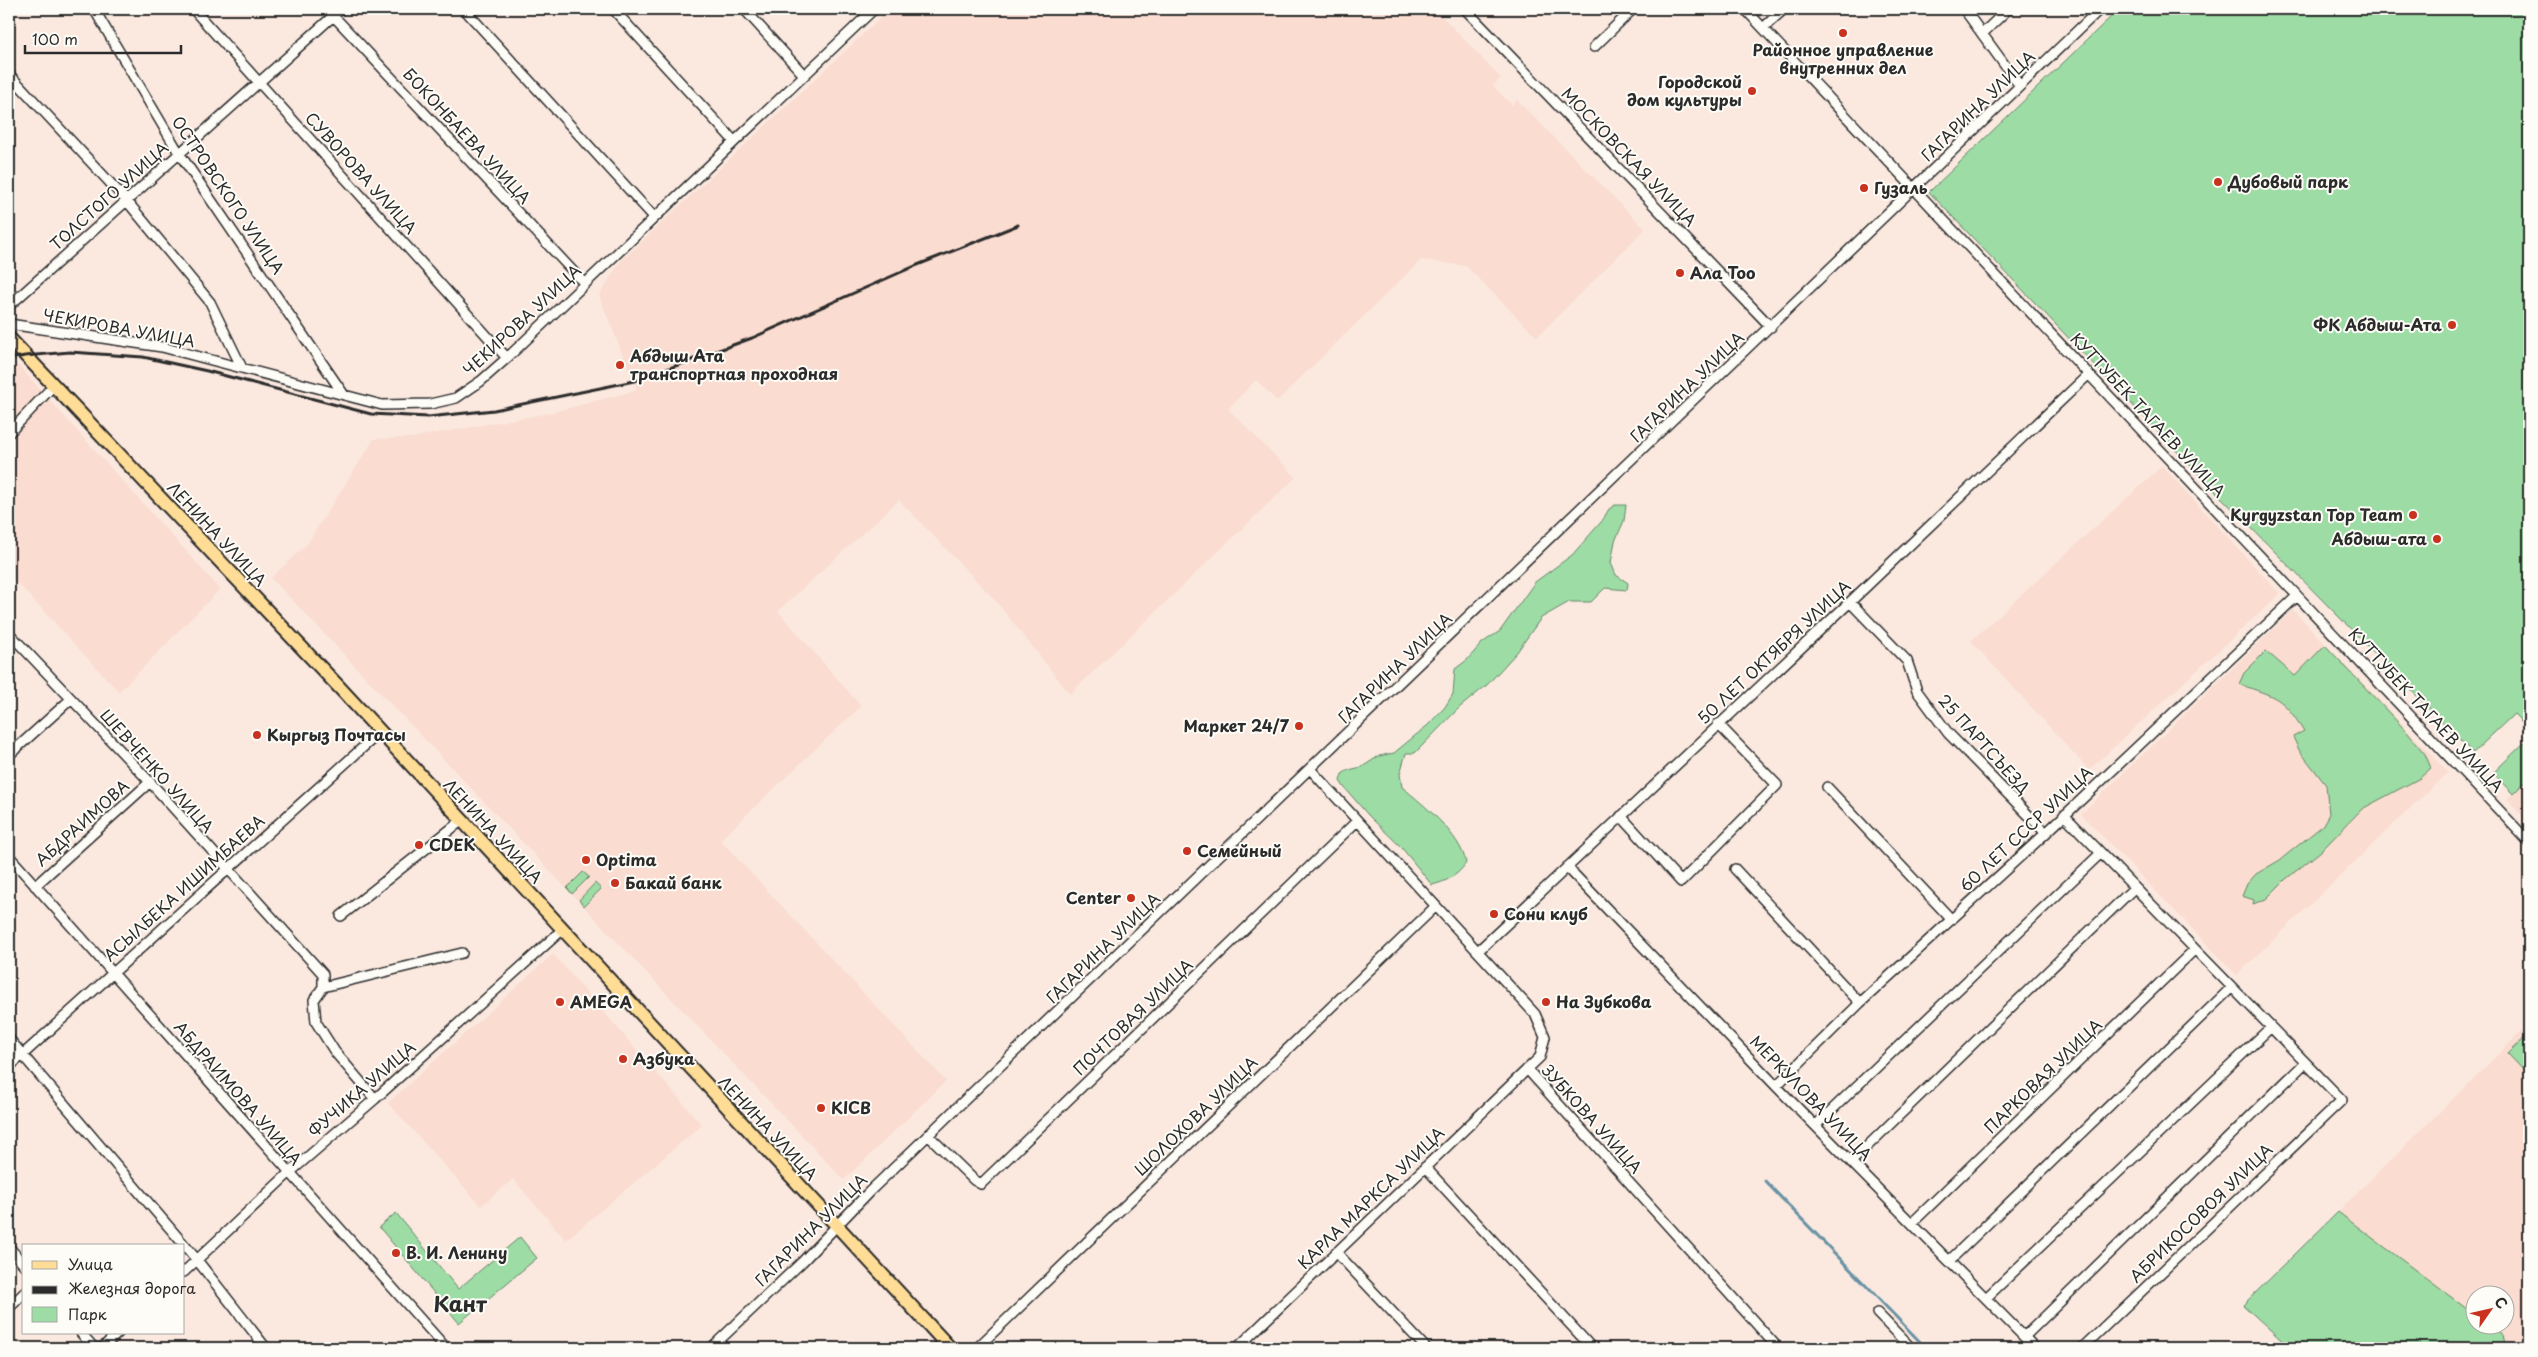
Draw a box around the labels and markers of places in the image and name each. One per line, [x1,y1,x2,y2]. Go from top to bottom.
marker: Районное управление внутренних дел [1837,27,1849,39]
place label: Районное управление внутренних дел [1753,37,1934,79]
place label: Городской дом культуры [1627,69,1742,111]
marker: Городской дом культуры [1746,85,1758,97]
place label: Дубовый парк [2227,169,2349,193]
place label: Гузаль [1874,175,1928,199]
marker: Дубовый парк [2212,176,2224,188]
marker: Гузаль [1858,182,1870,194]
place label: Ала Тоо [1690,260,1756,284]
marker: Ала Тоо [1674,267,1686,279]
place label: ФК Абдыш-Ата [2313,312,2442,336]
marker: ФК Абдыш-Ата [2446,319,2458,331]
place label: Абдыш Ата транспортная проходная [629,343,838,385]
marker: Абдыш Ата транспортная проходная [614,359,626,371]
place label: Kyrgyzstan Top Team [2230,502,2403,526]
marker: Kyrgyzstan Top Team [2407,509,2419,521]
place label: Абдыш-ата [2331,526,2427,550]
marker: Абдыш-ата [2431,533,2443,545]
place label: Маркет 24/7 [1184,713,1290,737]
marker: Маркет 24/7 [1293,720,1305,732]
place label: Кыргыз Почтасы [267,722,406,746]
marker: Кыргыз Почтасы [251,729,263,741]
place label: CDEK [429,832,476,856]
place label: Семейный [1197,838,1282,862]
marker: CDEK [413,839,425,851]
marker: Семейный [1181,845,1193,857]
place label: Optima [596,847,657,871]
marker: Optima [580,854,592,866]
place label: Бакай банк [625,870,723,894]
marker: Бакай банк [609,877,621,889]
place label: Center [1066,885,1122,909]
marker: Center [1125,892,1137,904]
place label: Сони клуб [1504,901,1588,925]
marker: Сони клуб [1488,908,1500,920]
place label: AMEGA [569,989,633,1013]
place label: На Зубкова [1556,989,1652,1013]
marker: AMEGA [554,996,566,1008]
marker: На Зубкова [1540,996,1552,1008]
place label: Азбука [633,1046,695,1070]
marker: Азбука [617,1053,629,1065]
place label: KICB [831,1095,871,1119]
marker: KICB [815,1102,827,1114]
place label: В. И. Ленину [406,1240,507,1264]
marker: В. И. Ленину [390,1247,402,1259]

